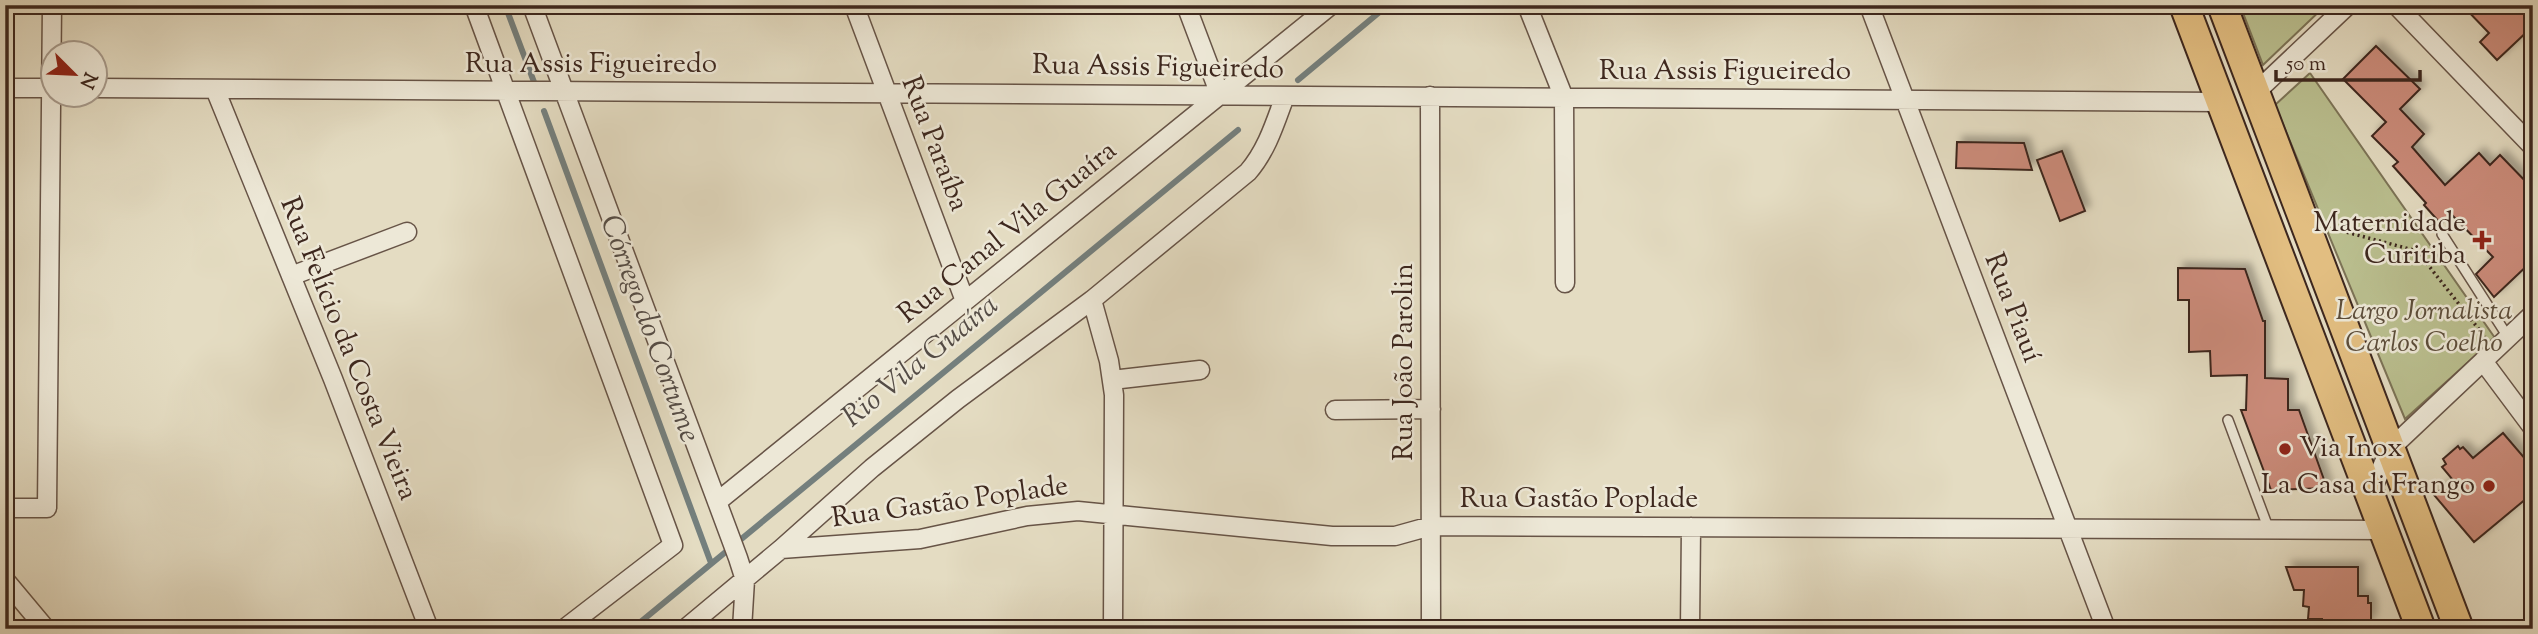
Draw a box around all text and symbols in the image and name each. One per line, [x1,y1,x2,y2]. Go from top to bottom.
north arrow [38,38,108,108]
scale bar [2276,38,2419,82]
street label: Rua Assis Figueiredo [465,45,717,85]
street label: Rua Assis Figueiredo [1032,46,1284,90]
text: 50 m [2285,50,2326,80]
street label: Rua Assis Figueiredo [1599,52,1851,92]
text: N [72,67,103,92]
street label: Rua Paraíba [890,71,978,217]
street label: Rua Canal Vila Guaíra [890,132,1126,334]
street label: Rua Felício da Costa Vieira [269,191,427,507]
place label: Maternidade Curitiba [2313,204,2466,276]
water label: Córrego do Cortume [588,209,710,449]
marker: Maternidade Curitiba [2472,230,2492,250]
street label: Rua Piauí [1973,248,2051,369]
street label: Rua João Parolin [1385,263,1425,461]
water label: Rio Vila Guaíra [834,285,1008,439]
park label: Largo Jornalista Carlos Coelho [2335,292,2513,364]
place label: Via Inox [2299,429,2403,469]
marker: Via Inox [2277,441,2293,457]
place label: La Casa di Frango [2261,466,2475,506]
street label: Rua Gastão Poplade [829,467,1071,539]
marker: La Casa di Frango [2481,478,2497,494]
street label: Rua Gastão Poplade [1460,480,1698,520]

